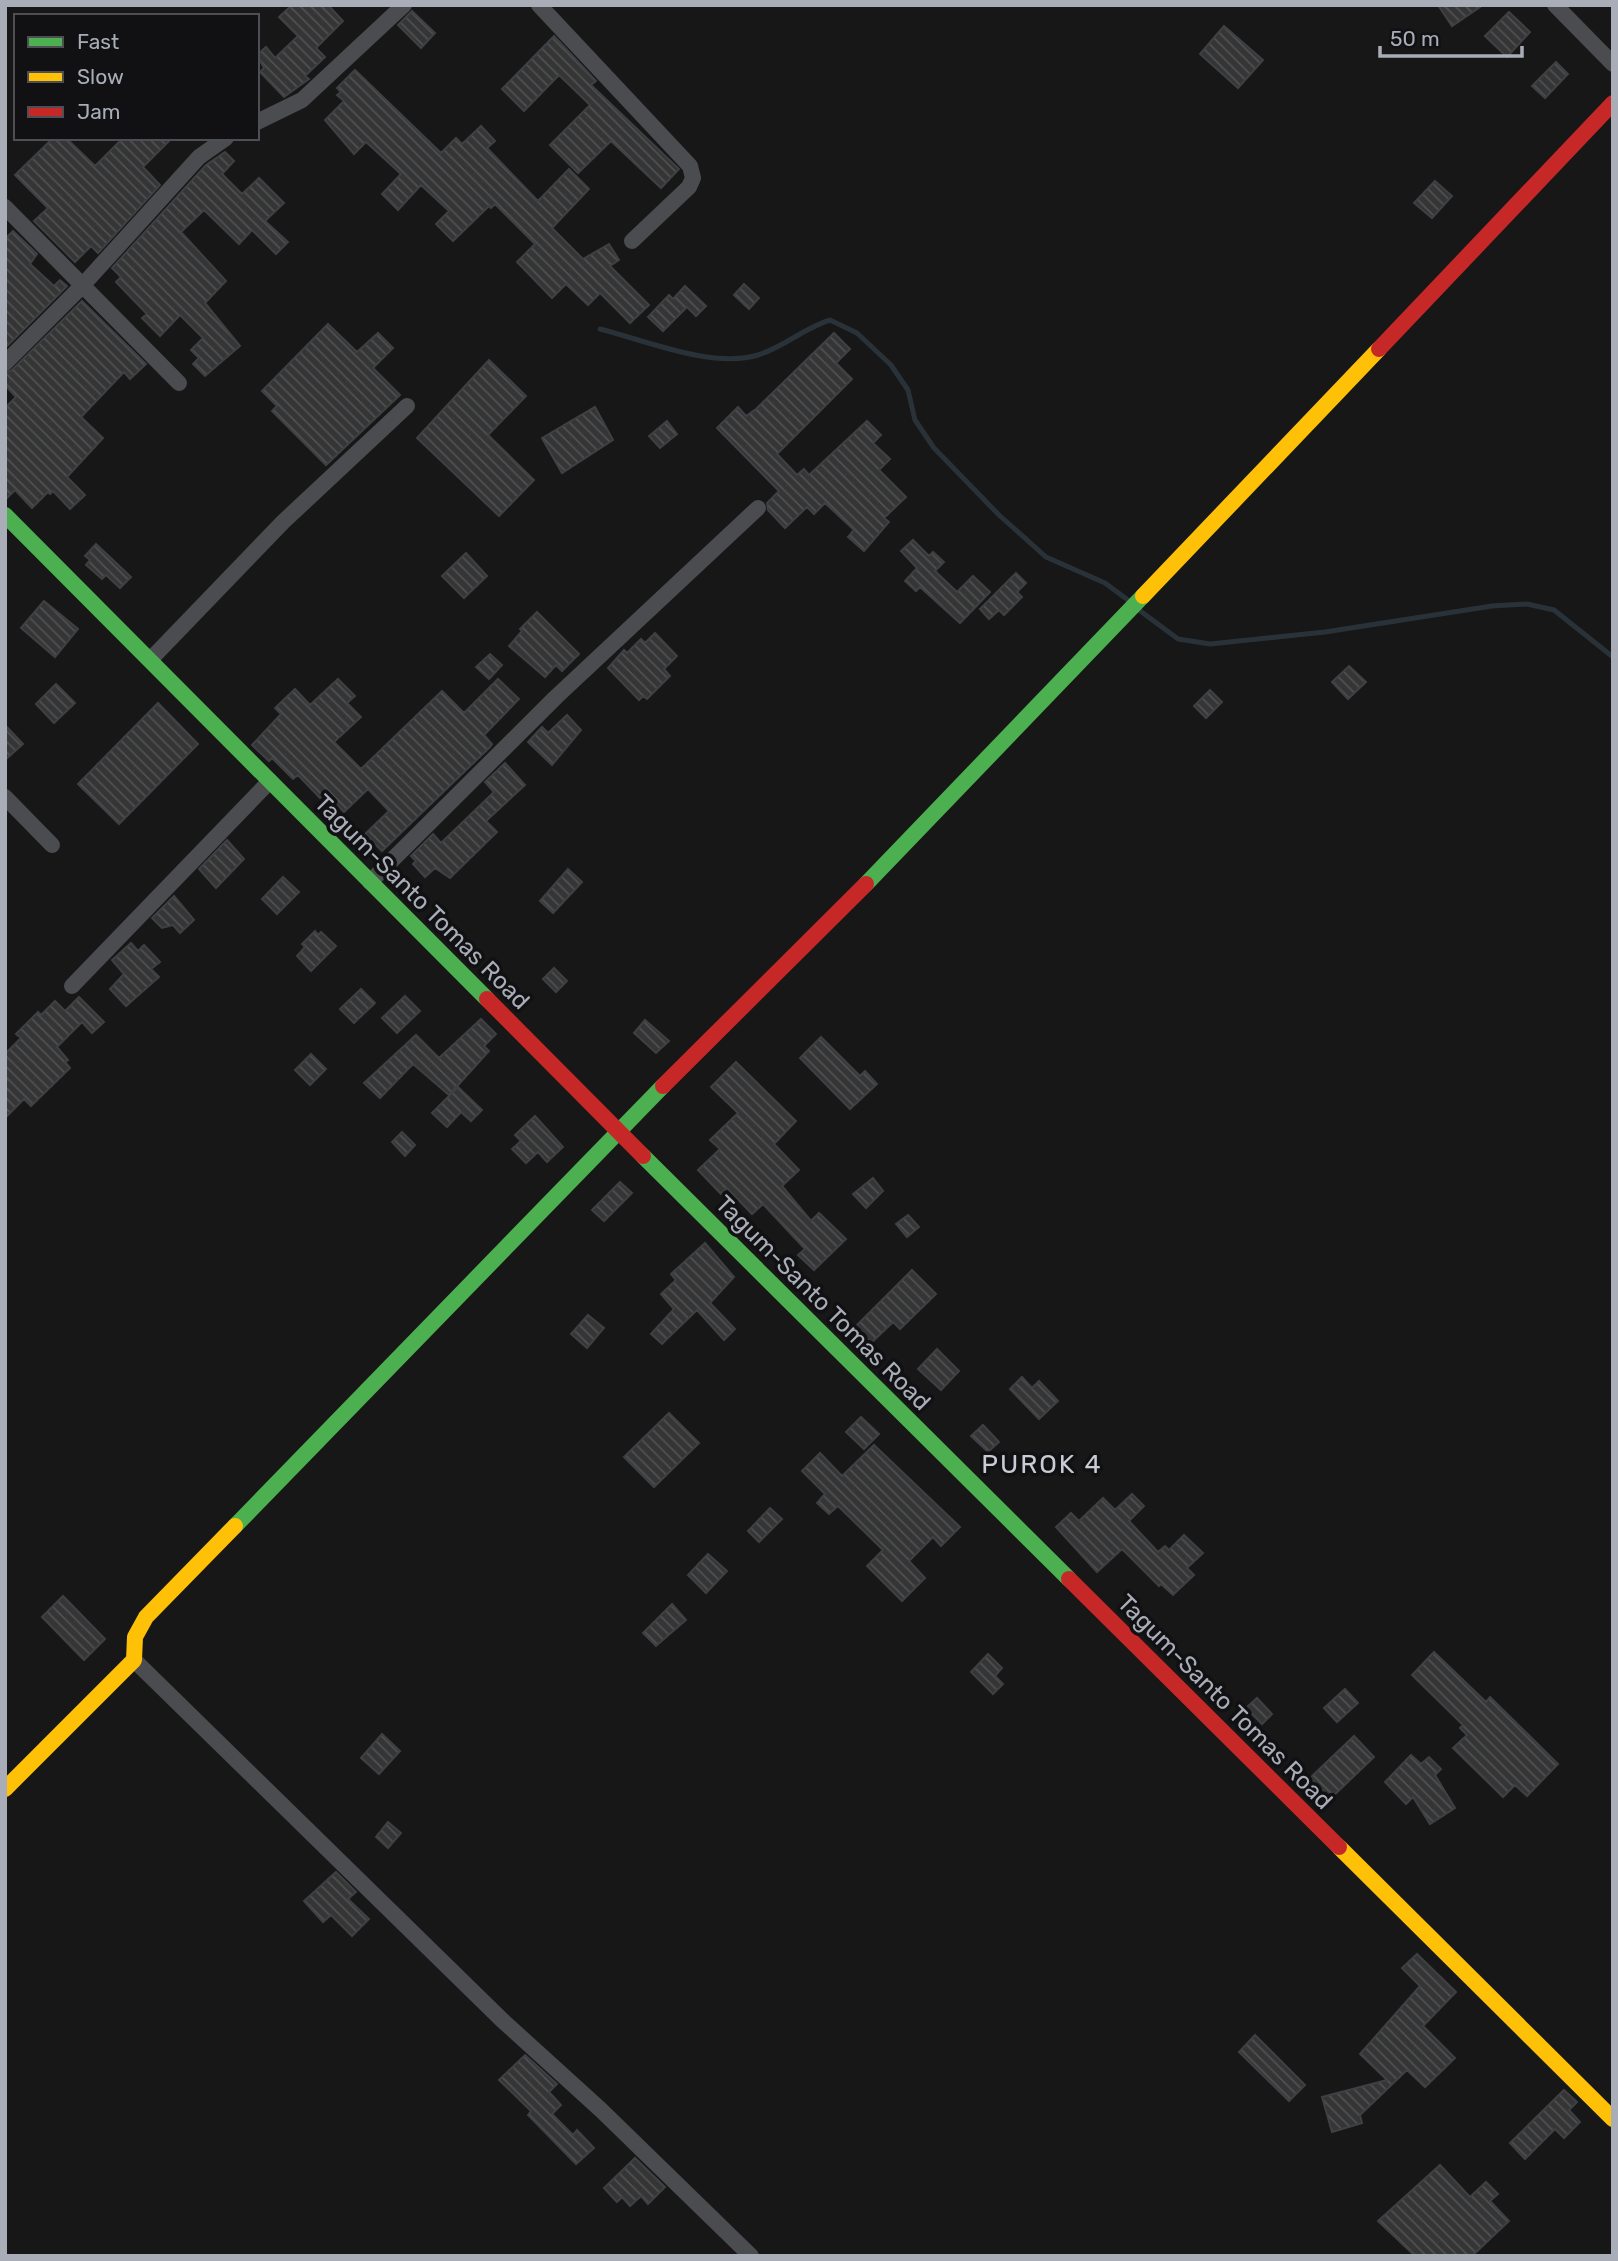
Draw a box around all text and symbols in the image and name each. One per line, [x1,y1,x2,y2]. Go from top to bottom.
legend [14,14,259,140]
scale bar [1380,14,1522,58]
text: 50 m [1390,26,1440,51]
text: Fast [77,29,119,54]
text: Slow [77,64,124,89]
text: Jam [77,99,121,124]
street label: Tagum-Santo Tomas Road [309,789,535,1015]
street label: Tagum-Santo Tomas Road [710,1190,936,1416]
district label: PUROK 4 [981,1449,1103,1480]
street label: Tagum-Santo Tomas Road [1112,1589,1338,1815]

